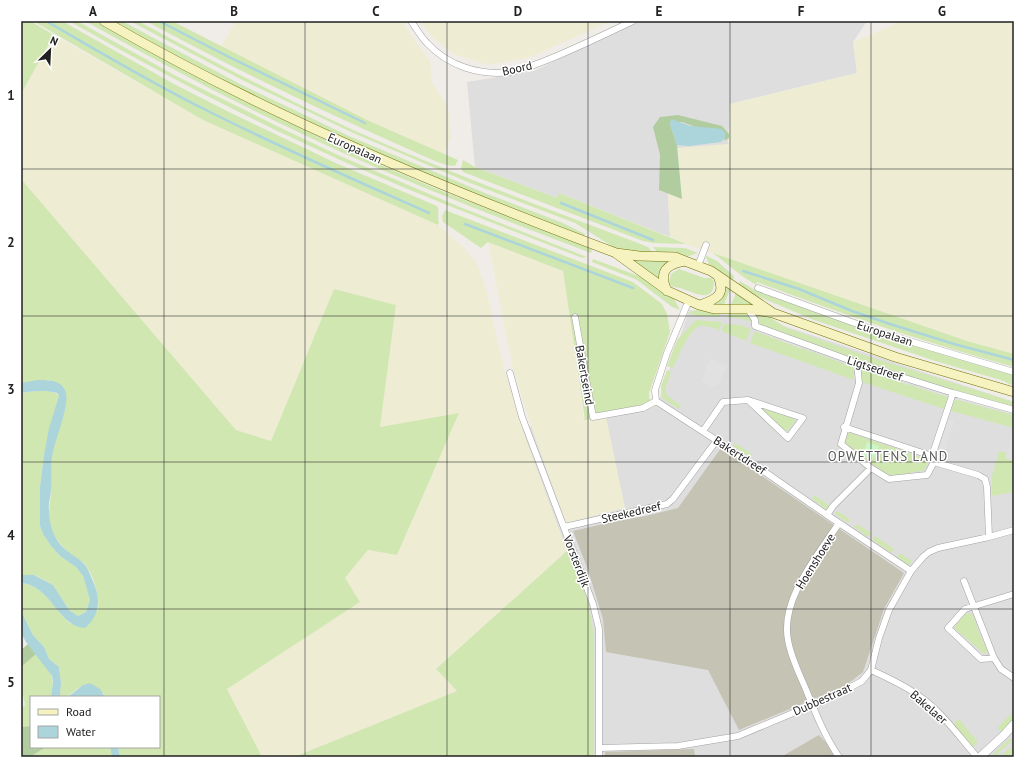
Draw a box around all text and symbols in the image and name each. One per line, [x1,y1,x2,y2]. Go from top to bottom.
text: A [89,3,97,20]
text: B [230,3,238,20]
text: C [372,3,380,20]
text: D [514,3,522,20]
text: E [656,3,663,20]
text: F [798,3,805,20]
text: G [938,3,946,20]
north arrow [30,30,70,70]
text: N [48,33,60,49]
street label: Boord [500,57,534,79]
text: 1 [7,87,15,104]
street label: Europalaan [326,129,384,167]
text: 2 [7,234,15,251]
street label: Europalaan [855,317,915,349]
street label: Bakertseind [572,344,598,406]
street label: Ligtsedreef [845,352,906,384]
text: 3 [7,381,15,398]
street label: Bakertdreef [711,432,770,478]
district label: OPWETTENS LAND [828,448,948,465]
street label: Steekedreef [600,498,663,526]
text: 4 [7,527,15,544]
street label: Hoenshoeve [792,530,838,592]
street label: Vorsterdijk [560,532,594,589]
text: 5 [7,674,15,691]
street label: Dubbestraat [790,679,854,719]
street label: Bakelaer [907,687,951,727]
legend [30,696,160,748]
text: Road [66,704,91,719]
text: Water [66,724,96,739]

